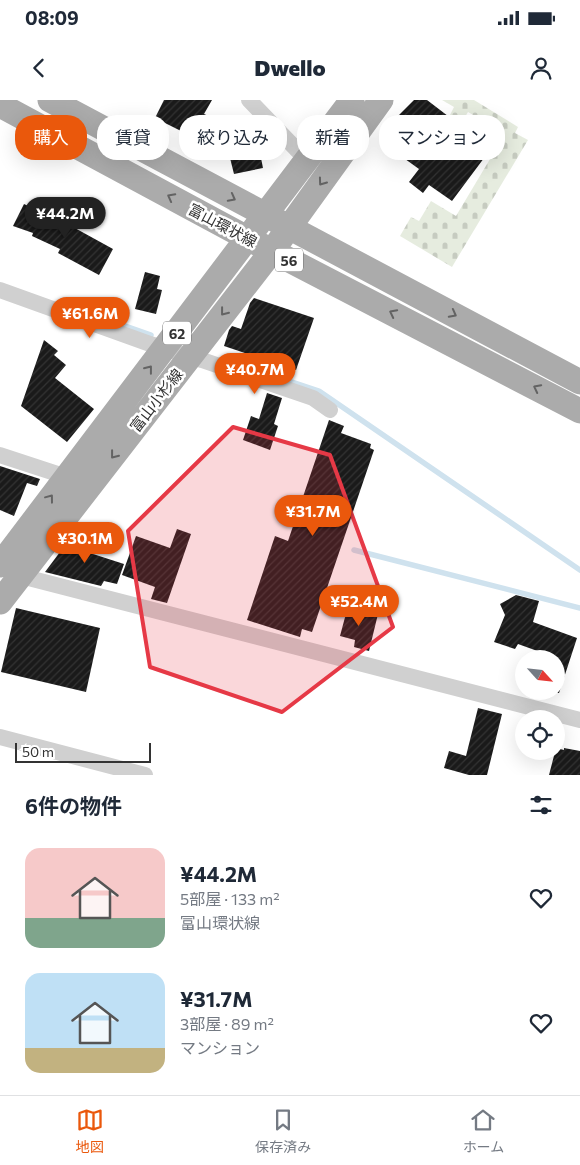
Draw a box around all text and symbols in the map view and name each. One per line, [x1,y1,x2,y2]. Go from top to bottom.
text: 08:09 [25,6,79,29]
icon: back [25,54,53,82]
text: Dwello [254,54,326,81]
icon: person [527,54,555,82]
chip: 購入 [15,115,87,160]
chip: 賃貸 [97,115,169,160]
chip: 絞り込み [179,115,287,160]
chip: 新着 [297,115,369,160]
chip: マンション [379,115,505,160]
one-way arrow [319,176,327,185]
one-way arrow [227,192,236,202]
one-way arrow [168,193,177,203]
pin: ¥44.2M [24,196,106,239]
street label: 富山環状線 [186,199,260,251]
text: ¥44.2M [36,203,94,222]
road number: 56 [275,248,303,272]
pin: ¥61.6M [49,296,131,339]
text: ¥61.6M [62,303,118,322]
one-way arrow [221,306,230,316]
one-way arrow [448,308,457,318]
one-way arrow [389,309,398,319]
road number: 62 [163,322,191,344]
pin: ¥40.7M [214,352,296,395]
text: ¥40.7M [226,359,284,378]
street label: 富山小杉線 [126,365,186,435]
one-way arrow [144,366,152,375]
one-way arrow [533,384,542,394]
one-way arrow [111,449,120,458]
pin: ¥31.7M [272,494,354,537]
one-way arrow [45,495,53,504]
text: ¥31.7M [285,501,341,520]
pin: ¥30.1M [44,522,126,564]
text: ¥30.1M [57,528,113,547]
pin: ¥52.4M [318,584,400,627]
text: ¥52.4M [330,591,388,610]
north arrow [515,650,565,700]
map controls [515,650,565,760]
button: locate [515,710,565,760]
scale bar [15,740,151,763]
text: 50 m [22,743,54,760]
icon: filters [527,791,555,819]
text: 6件の物件 [25,793,122,818]
text: ¥44.2M [180,861,257,886]
icon: home [65,868,125,928]
icon: heart [527,884,555,912]
text: 5部屋 · 133 m² [180,889,280,908]
text: 富山環状線 [180,913,260,932]
text: ¥31.7M [180,986,252,1011]
icon: home [65,993,125,1053]
icon: heart [527,1009,555,1037]
text: 3部屋 · 89 m² [180,1014,274,1033]
text: マンション [180,1038,260,1057]
tab: 地図 [76,1106,104,1156]
tab: 保存済み [255,1106,311,1156]
tab: ホーム [463,1106,504,1156]

